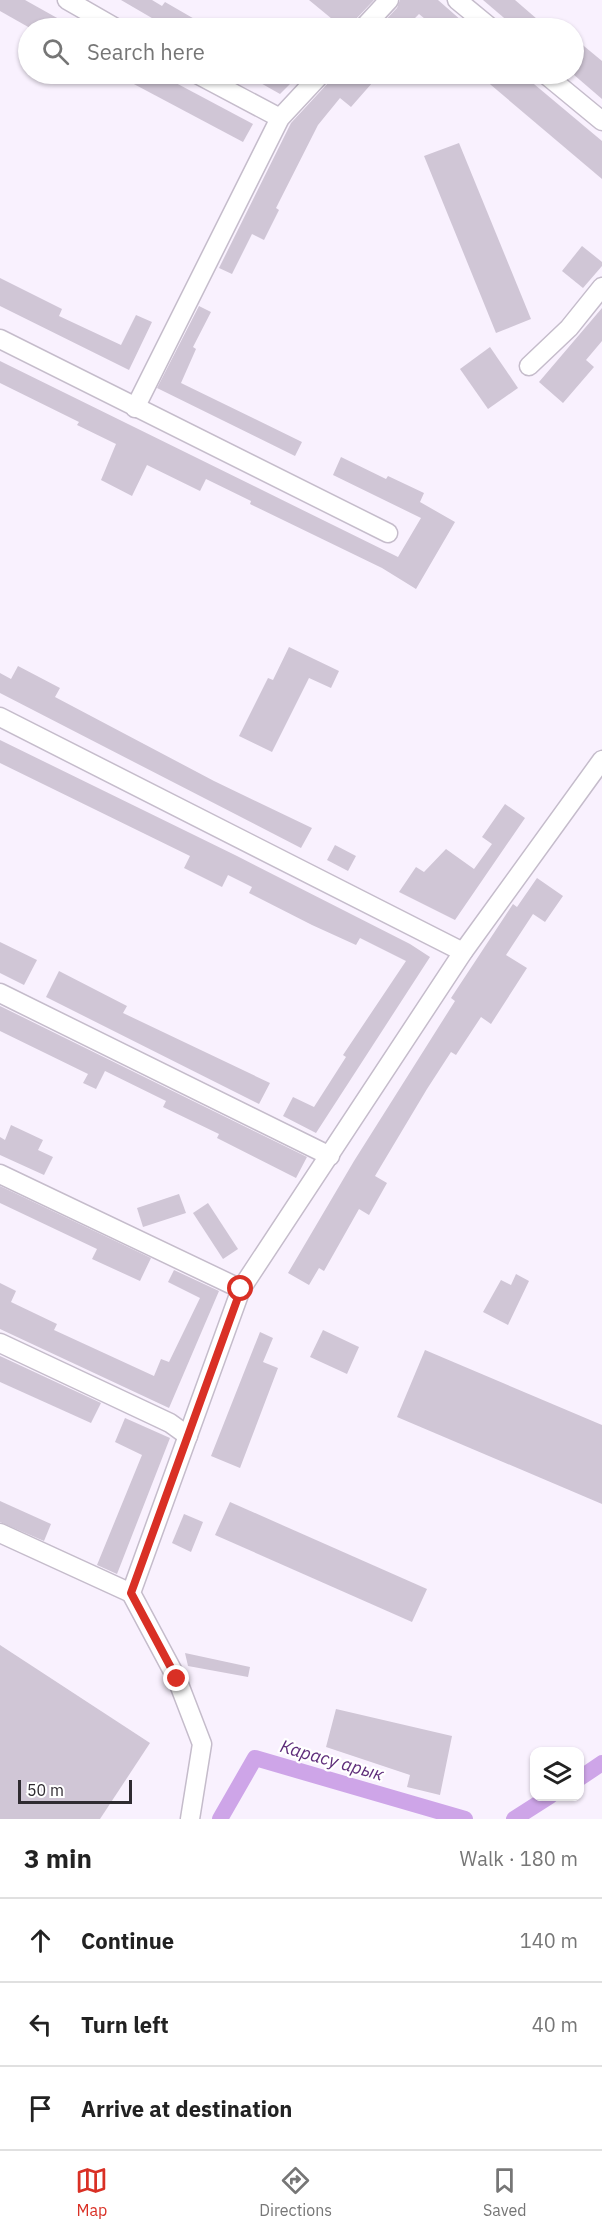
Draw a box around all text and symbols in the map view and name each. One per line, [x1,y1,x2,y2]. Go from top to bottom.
search box [18,18,584,84]
icon: search [39,35,72,68]
text: Search here [87,37,205,66]
route start [227,1275,253,1301]
route end [163,1665,189,1691]
water label: Карасу арык [278,1734,387,1786]
map controls [530,1747,584,1801]
button: layers [530,1747,584,1801]
scale bar [18,1777,132,1804]
text: 50 m [27,1780,64,1800]
text: 3 min [24,1841,92,1875]
text: Walk · 180 m [460,1845,578,1872]
icon: ahead [24,1924,57,1957]
text: Continue [81,1926,174,1955]
text: 140 m [520,1927,578,1954]
icon: left [24,2008,57,2041]
text: Turn left [81,2010,169,2039]
text: 40 m [532,2011,578,2038]
icon: arrive [24,2092,57,2125]
text: Arrive at destination [81,2094,292,2123]
tab: Map [75,2164,108,2220]
tab: Directions [259,2164,332,2220]
tab: Saved [483,2164,527,2220]

